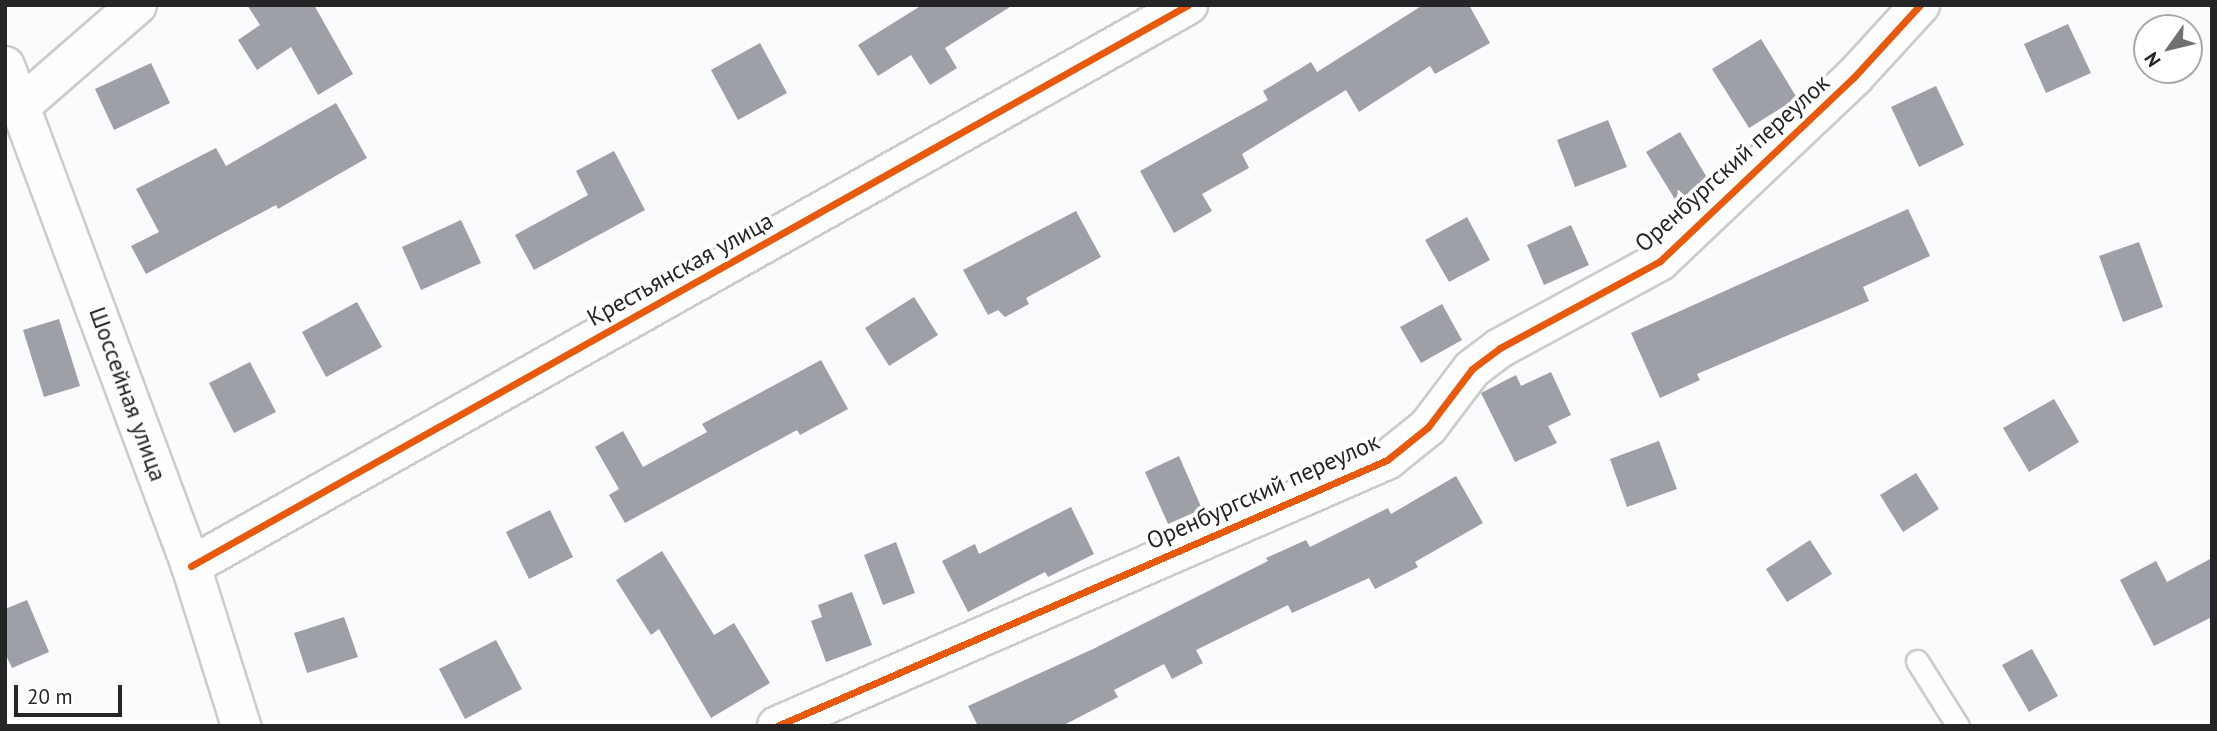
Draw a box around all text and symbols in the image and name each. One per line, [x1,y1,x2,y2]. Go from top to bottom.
north arrow [2133,14,2203,84]
text: N [2139,48,2166,72]
street label: Оренбургский переулок [1629,68,1835,258]
street label: Крестьянская улица [582,206,778,332]
street label: Шоссейная улица [83,303,173,485]
street label: Оренбургский переулок [1142,427,1384,555]
scale bar [18,672,126,716]
text: 20 m [27,683,73,710]

